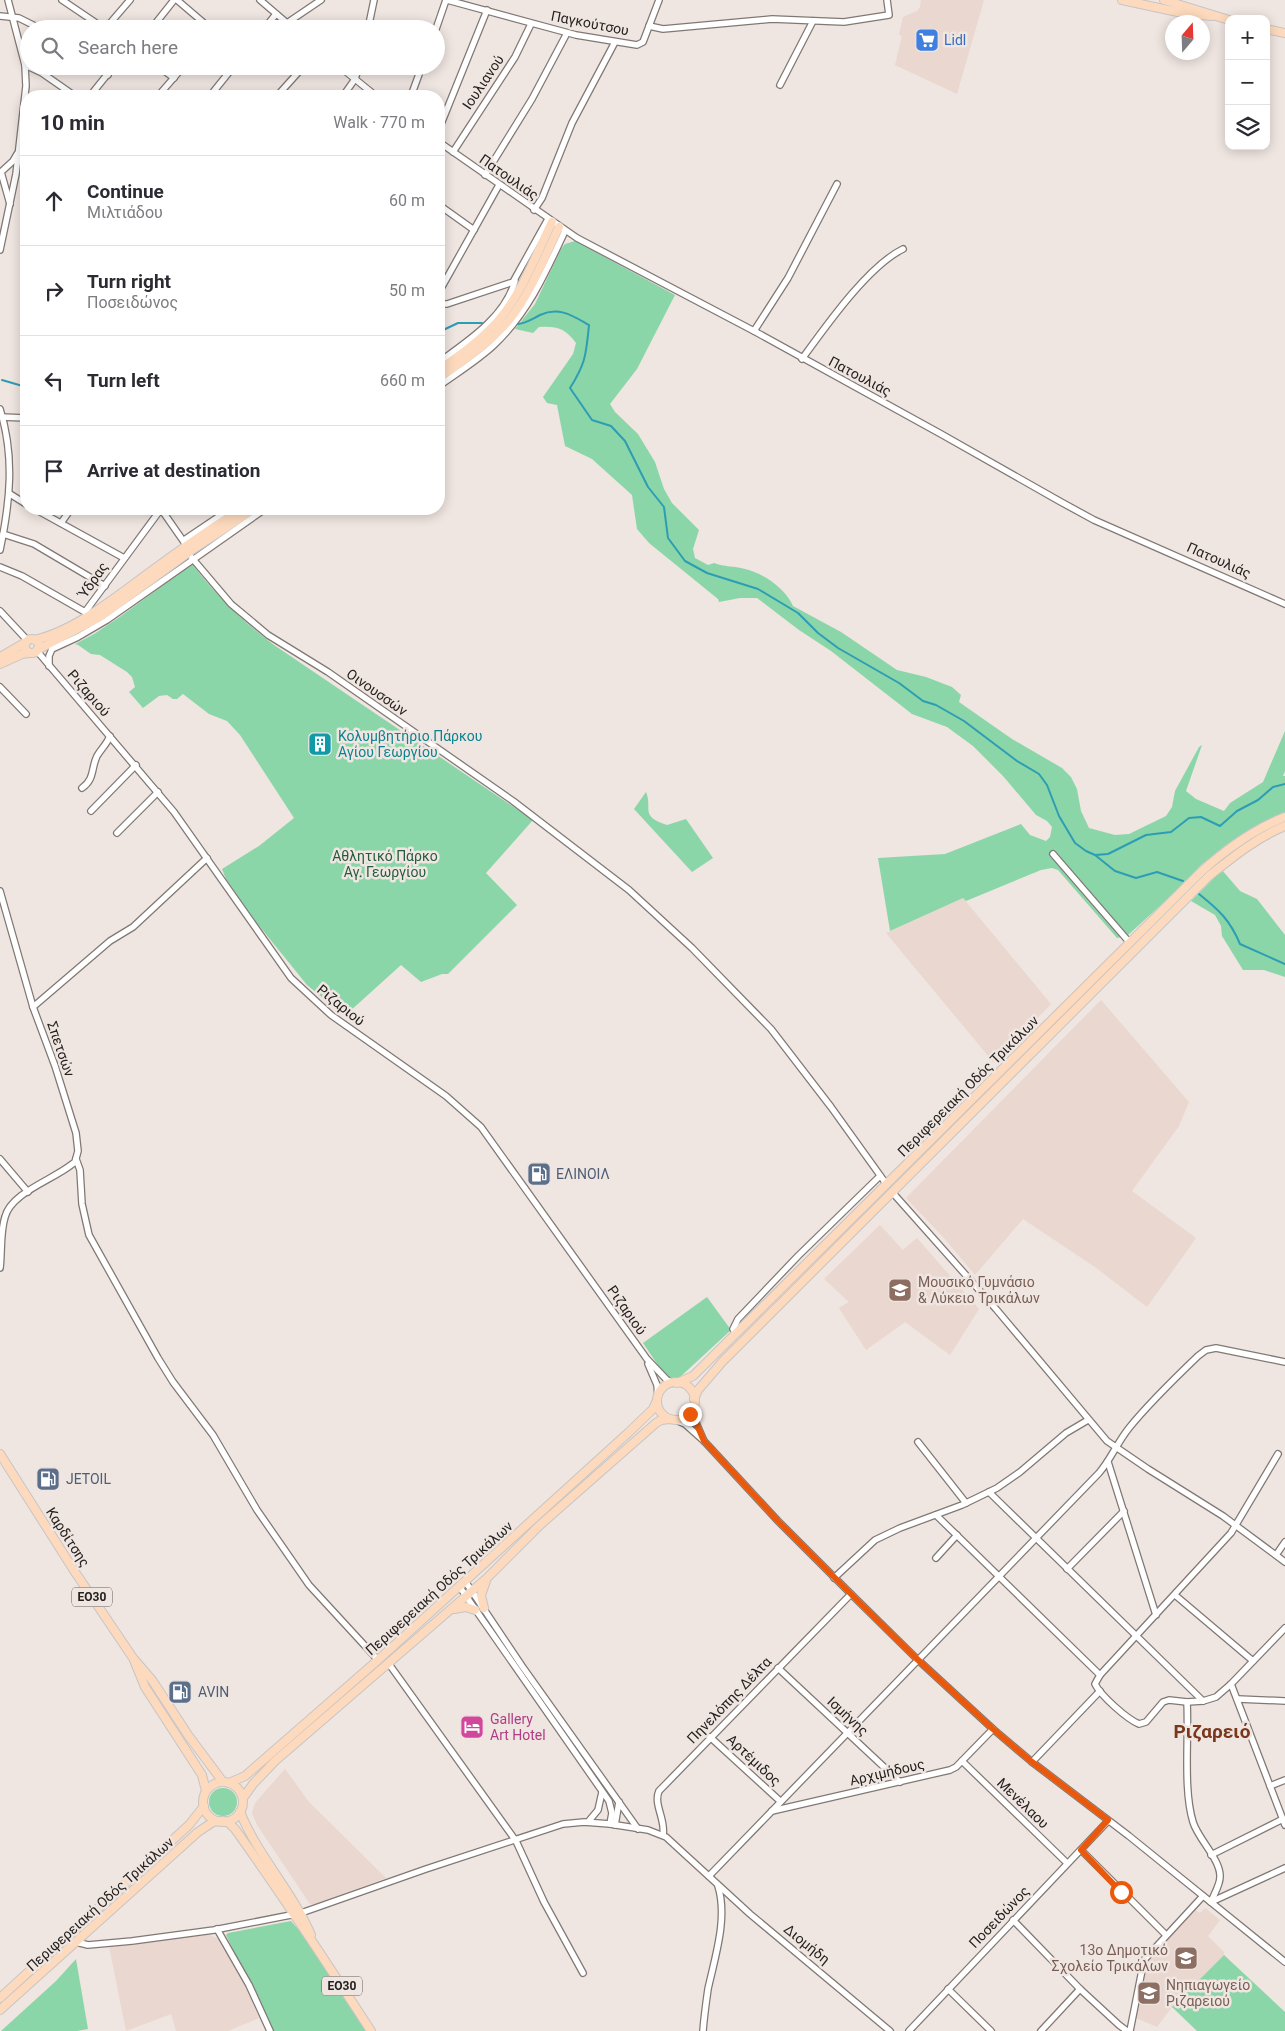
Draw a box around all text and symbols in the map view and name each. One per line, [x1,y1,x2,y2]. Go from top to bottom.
street label: Παγκούτσου [550,8,630,38]
north arrow [1165,15,1210,60]
map controls [1225,15,1270,150]
button: + [1225,15,1270,60]
search box [20,20,445,75]
supermarket icon: Lidl [914,27,940,53]
place label: Lidl [944,32,966,48]
icon: search [38,34,66,62]
text: Search here [78,36,178,59]
street label: Ιουλιανού [459,52,507,112]
button: − [1225,60,1270,105]
button: layers [1225,105,1270,150]
text: 10 min [40,111,105,135]
text: Walk · 770 m [333,113,425,132]
street label: Πατουλιάς [476,151,542,203]
text: Continue [87,180,164,203]
icon: ahead [40,187,68,215]
text: 60 m [389,191,425,210]
text: Μιλτιάδου [87,203,163,222]
text: Turn right [87,270,171,293]
icon: right [40,277,68,305]
text: 50 m [389,281,425,300]
text: Ποσειδώνος [87,293,178,312]
street label: Πατουλιάς [826,353,894,399]
icon: left [40,367,68,395]
text: Turn left [87,369,160,392]
text: 660 m [380,371,425,390]
icon: arrive [40,457,68,485]
text: Arrive at destination [87,459,260,482]
street label: Πατουλιάς [1185,539,1253,581]
street label: Ύδρας [74,559,111,602]
street label: Οινουσσών [344,665,411,719]
street label: Ριζαριού [64,666,114,720]
place label: Κολυμβητήριο Πάρκου Αγίου Γεωργίου [338,728,482,760]
building icon: Κολυμβητήριο Πάρκου Αγίου Γεωργίου [307,731,333,757]
park label: Αθλητικό Πάρκο Αγ. Γεωργίου [332,848,438,880]
street label: Ριζαριού [314,981,368,1029]
street label: Περιφερειακή Οδός Τρικάλων [894,1012,1043,1160]
street label: Σπετσών [44,1019,78,1079]
fuel station icon: ΕΛΙΝΟΙΛ [526,1161,552,1187]
place label: ΕΛΙΝΟΙΛ [556,1166,610,1182]
place label: Μουσικό Γυμνάσιο & Λύκειο Τρικάλων [918,1274,1040,1306]
school or university icon: Μουσικό Γυμνάσιο & Λύκειο Τρικάλων [887,1277,913,1303]
street label: Ριζαριού [604,1282,650,1338]
route end [679,1403,702,1426]
fuel station icon: JETOIL [35,1466,61,1492]
place label: JETOIL [66,1471,111,1487]
street label: Καρδίτσης [43,1504,93,1570]
street label: Περιφερειακή Οδός Τρικάλων [362,1518,517,1659]
road number: ΕΟ30 [72,1588,112,1606]
street label: Πηνελόπης Δέλτα [684,1653,774,1747]
fuel station icon: AVIN [167,1679,193,1705]
place label: AVIN [198,1684,229,1700]
street label: Ισμήνης [824,1693,872,1739]
place label: Gallery Art Hotel [490,1711,546,1743]
hotel icon: Gallery Art Hotel [459,1714,485,1740]
district label: Ριζαρειό [1174,1720,1251,1743]
street label: Αρτέμιδος [724,1731,784,1789]
street label: Αρχιμήδους [848,1756,926,1788]
street label: Μενέλαου [994,1775,1052,1831]
street label: Περιφερειακή Οδός Τρικάλων [23,1834,178,1975]
route start [1110,1881,1133,1904]
street label: Ποσειδώνος [966,1883,1032,1951]
street label: Διομήδη [781,1921,833,1967]
place label: 13ο Δημοτικό Σχολείο Τρικάλων [1051,1942,1168,1974]
school or university icon: 13ο Δημοτικό Σχολείο Τρικάλων [1173,1945,1199,1971]
road number: ΕΟ30 [322,1976,362,1995]
place label: Νηπιαγωγείο Ριζαρειού [1166,1977,1250,2009]
school or university icon: Νηπιαγωγείο Ριζαρειού [1136,1980,1162,2006]

